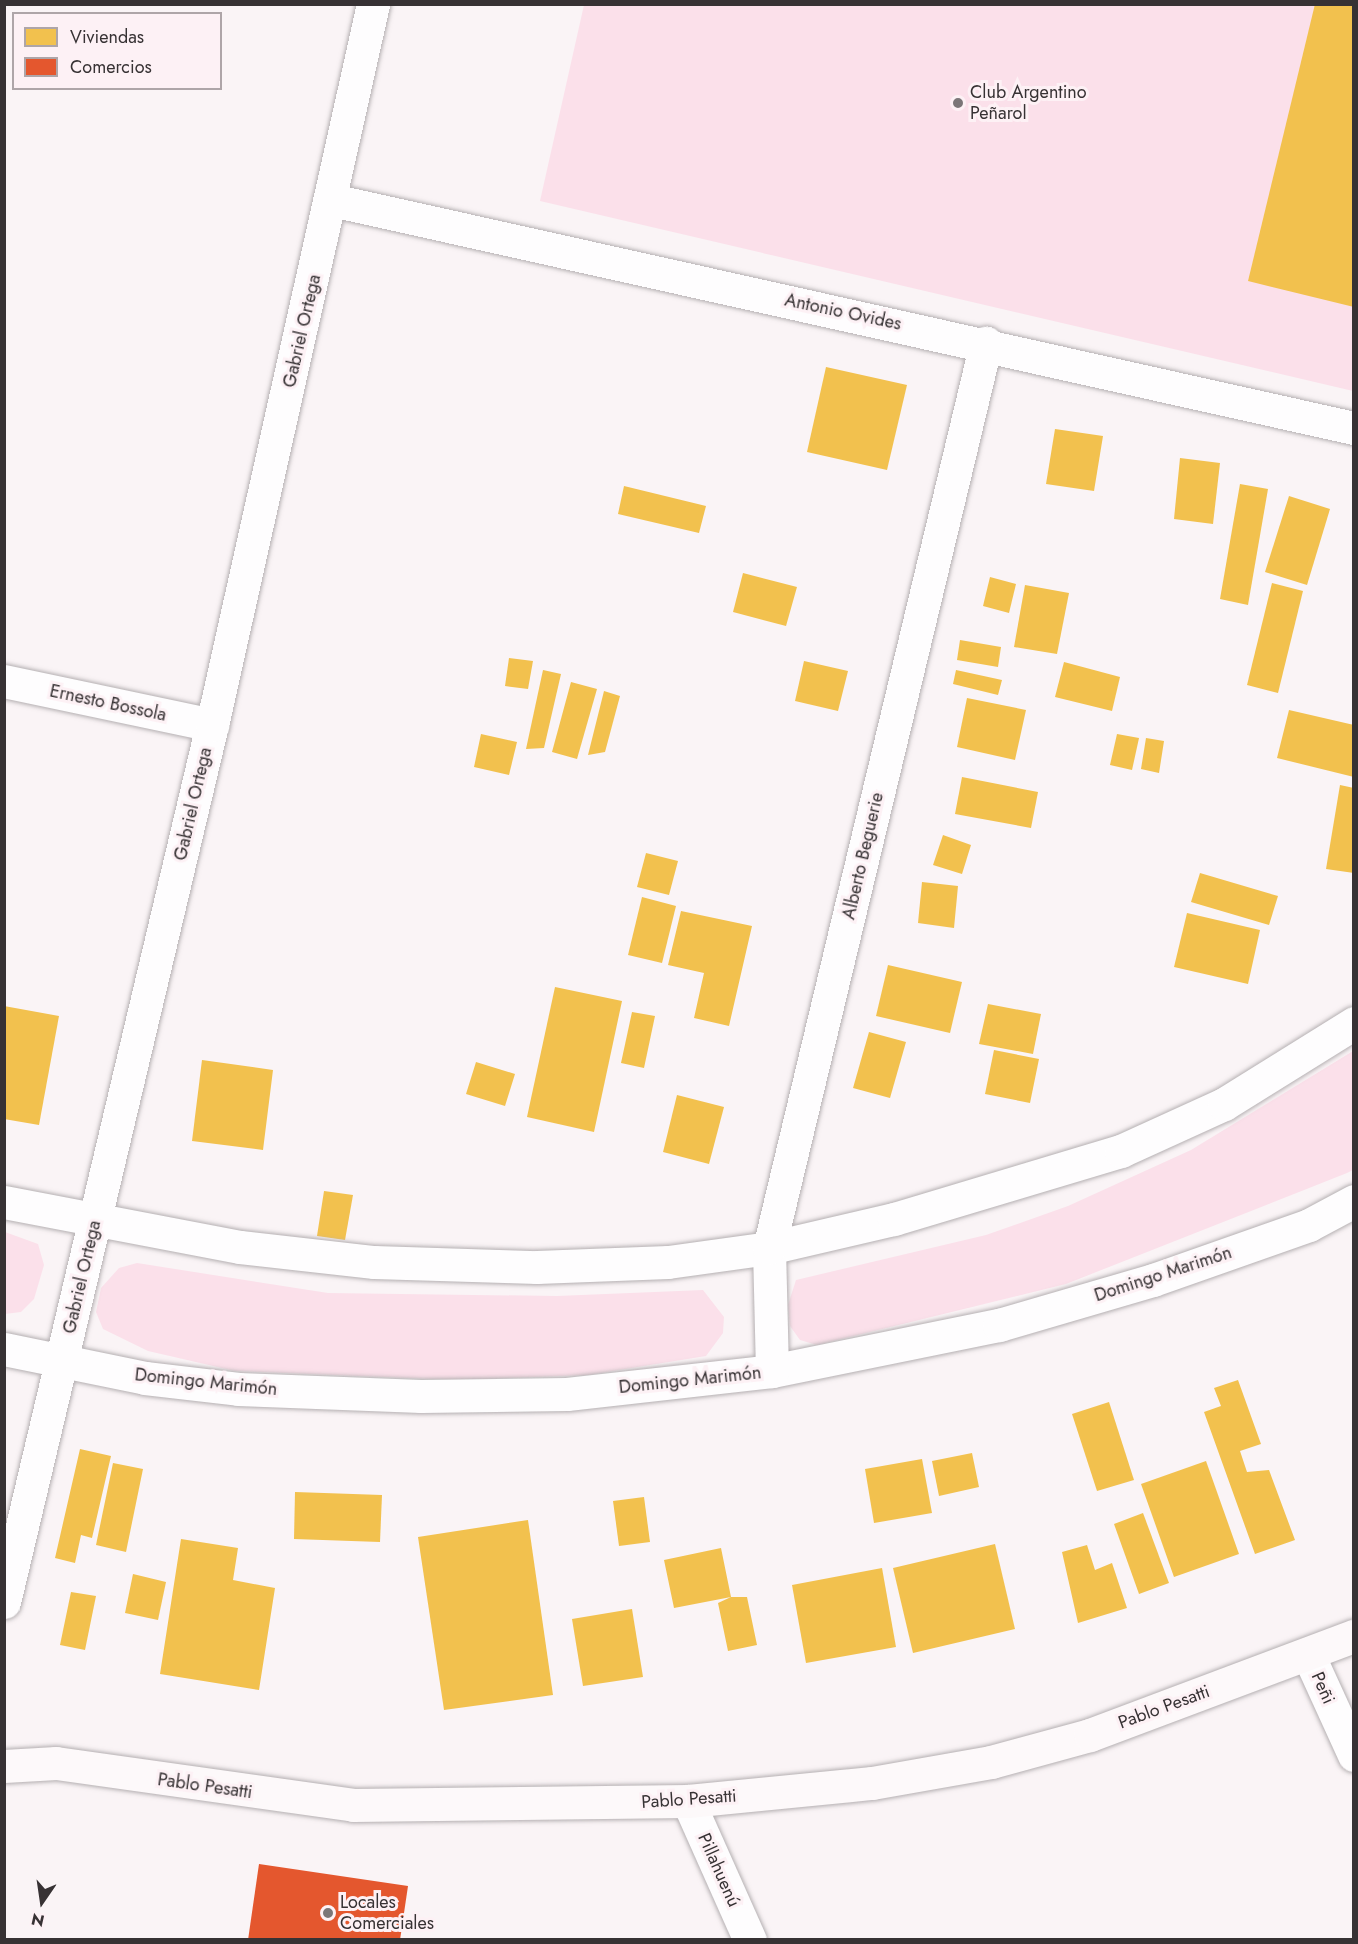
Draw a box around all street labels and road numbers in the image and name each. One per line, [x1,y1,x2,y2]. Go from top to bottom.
street label: Gabriel Ortega [278,272,326,390]
street label: Antonio Ovides [783,289,903,335]
street label: Ernesto Bossola [48,680,168,726]
street label: Gabriel Ortega [169,745,217,863]
street label: Alberto Beguerie [838,790,888,922]
street label: Gabriel Ortega [58,1218,106,1336]
street label: Domingo Marimón [1092,1242,1234,1306]
street label: Domingo Marimón [618,1362,762,1398]
street label: Domingo Marimón [134,1364,278,1400]
street label: Peñi [1306,1669,1340,1707]
street label: Pablo Pesatti [1115,1681,1213,1733]
street label: Pablo Pesatti [156,1769,254,1803]
street label: Pablo Pesatti [641,1785,737,1813]
street label: Pillahuenú [693,1830,745,1910]

